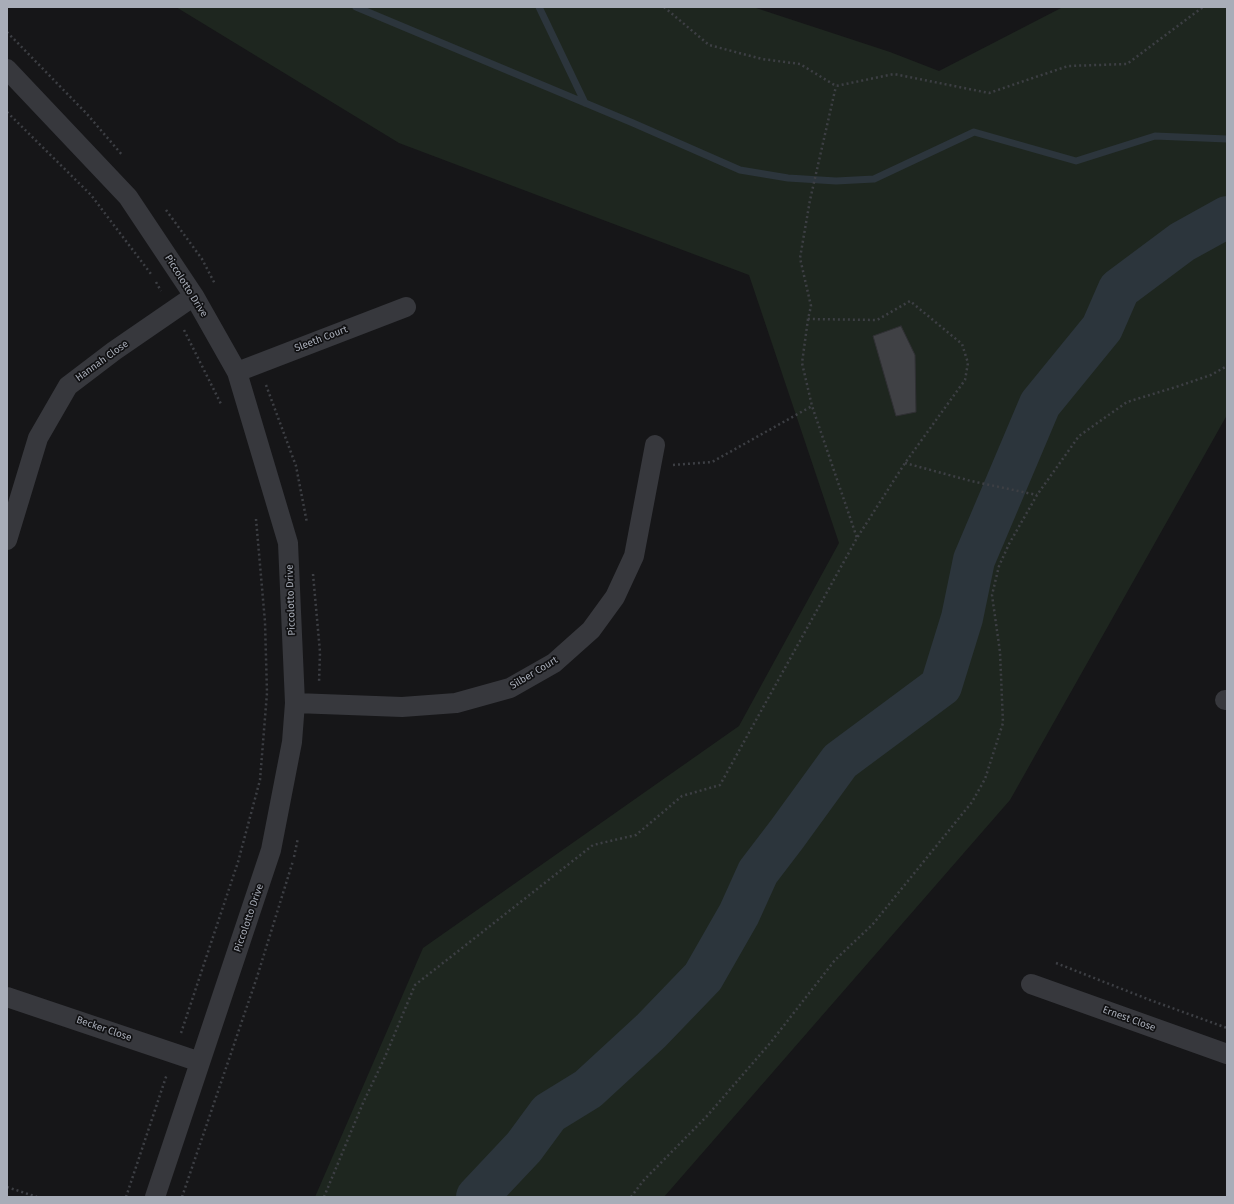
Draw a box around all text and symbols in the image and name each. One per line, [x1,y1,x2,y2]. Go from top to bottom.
street label: Piccolotto Drive [162,253,210,319]
street label: Sleeth Court [293,323,349,355]
street label: Hannah Close [73,338,131,384]
street label: Piccolotto Drive [284,564,298,636]
street label: Silber Court [508,654,560,692]
street label: Piccolotto Drive [232,882,266,954]
street label: Ernest Close [1101,1004,1157,1034]
street label: Becker Close [75,1014,133,1044]

